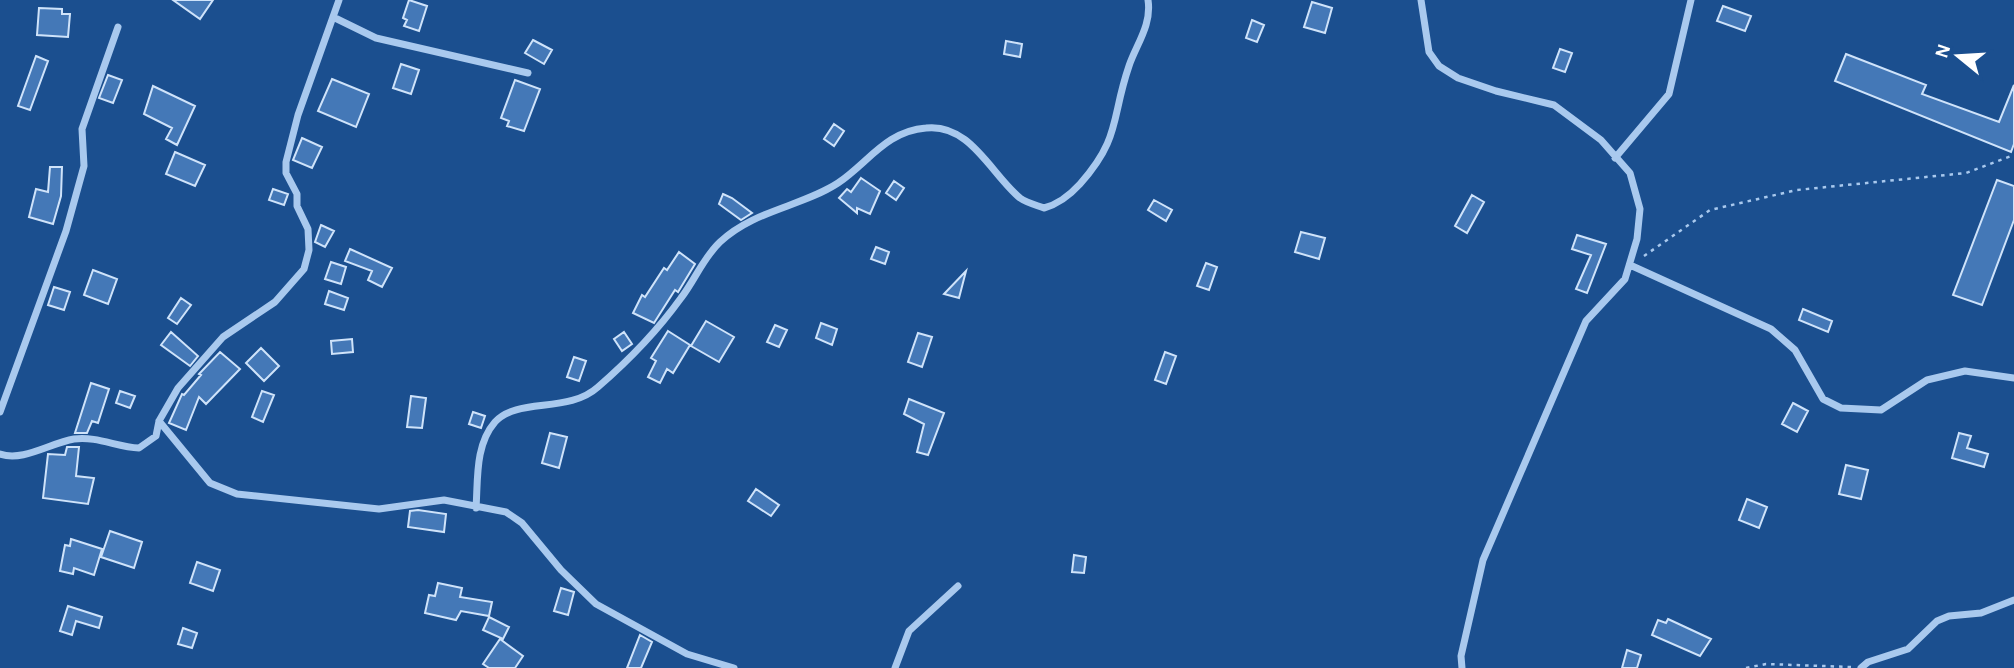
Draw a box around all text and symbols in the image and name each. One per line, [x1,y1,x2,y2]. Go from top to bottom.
north arrow [1923,21,1993,91]
text: N [1932,42,1954,60]

